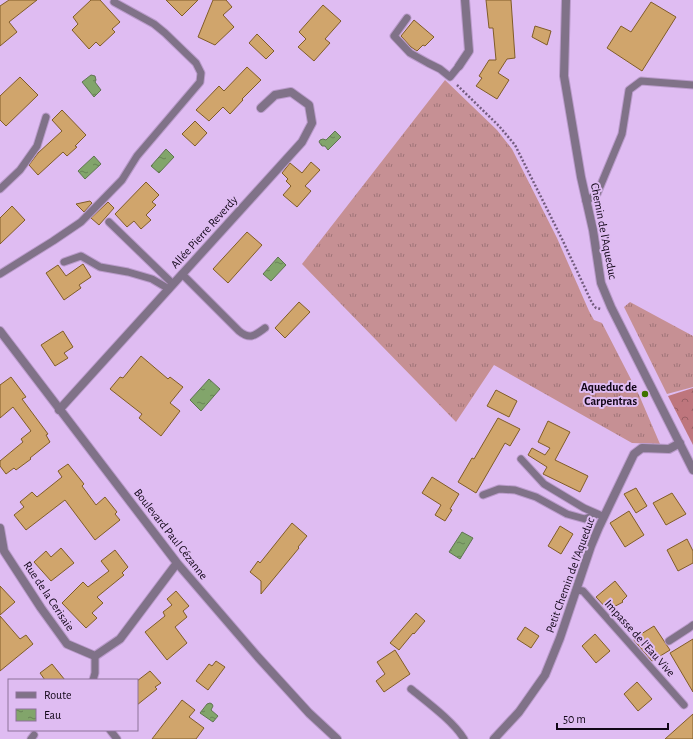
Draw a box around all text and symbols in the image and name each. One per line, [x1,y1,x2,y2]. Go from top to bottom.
street label: Chemin de l'Aqueduc [589,182,619,281]
street label: Allée Pierre Reverdy [168,193,240,271]
place label: Aqueduc de Carpentras [581,381,637,407]
marker: Aqueduc de Carpentras [640,389,650,399]
street label: Boulevard Paul Cézanne [132,486,210,582]
street label: Petit Chemin de l'Aqueduc [544,515,597,634]
street label: Rue de la Cerisaie [21,559,77,633]
street label: Impasse de l'Eau Vive [603,597,677,679]
legend [8,679,138,731]
text: Route [44,689,71,701]
scale bar [557,705,668,731]
text: Eau [44,709,61,721]
text: 50 m [563,713,586,725]

